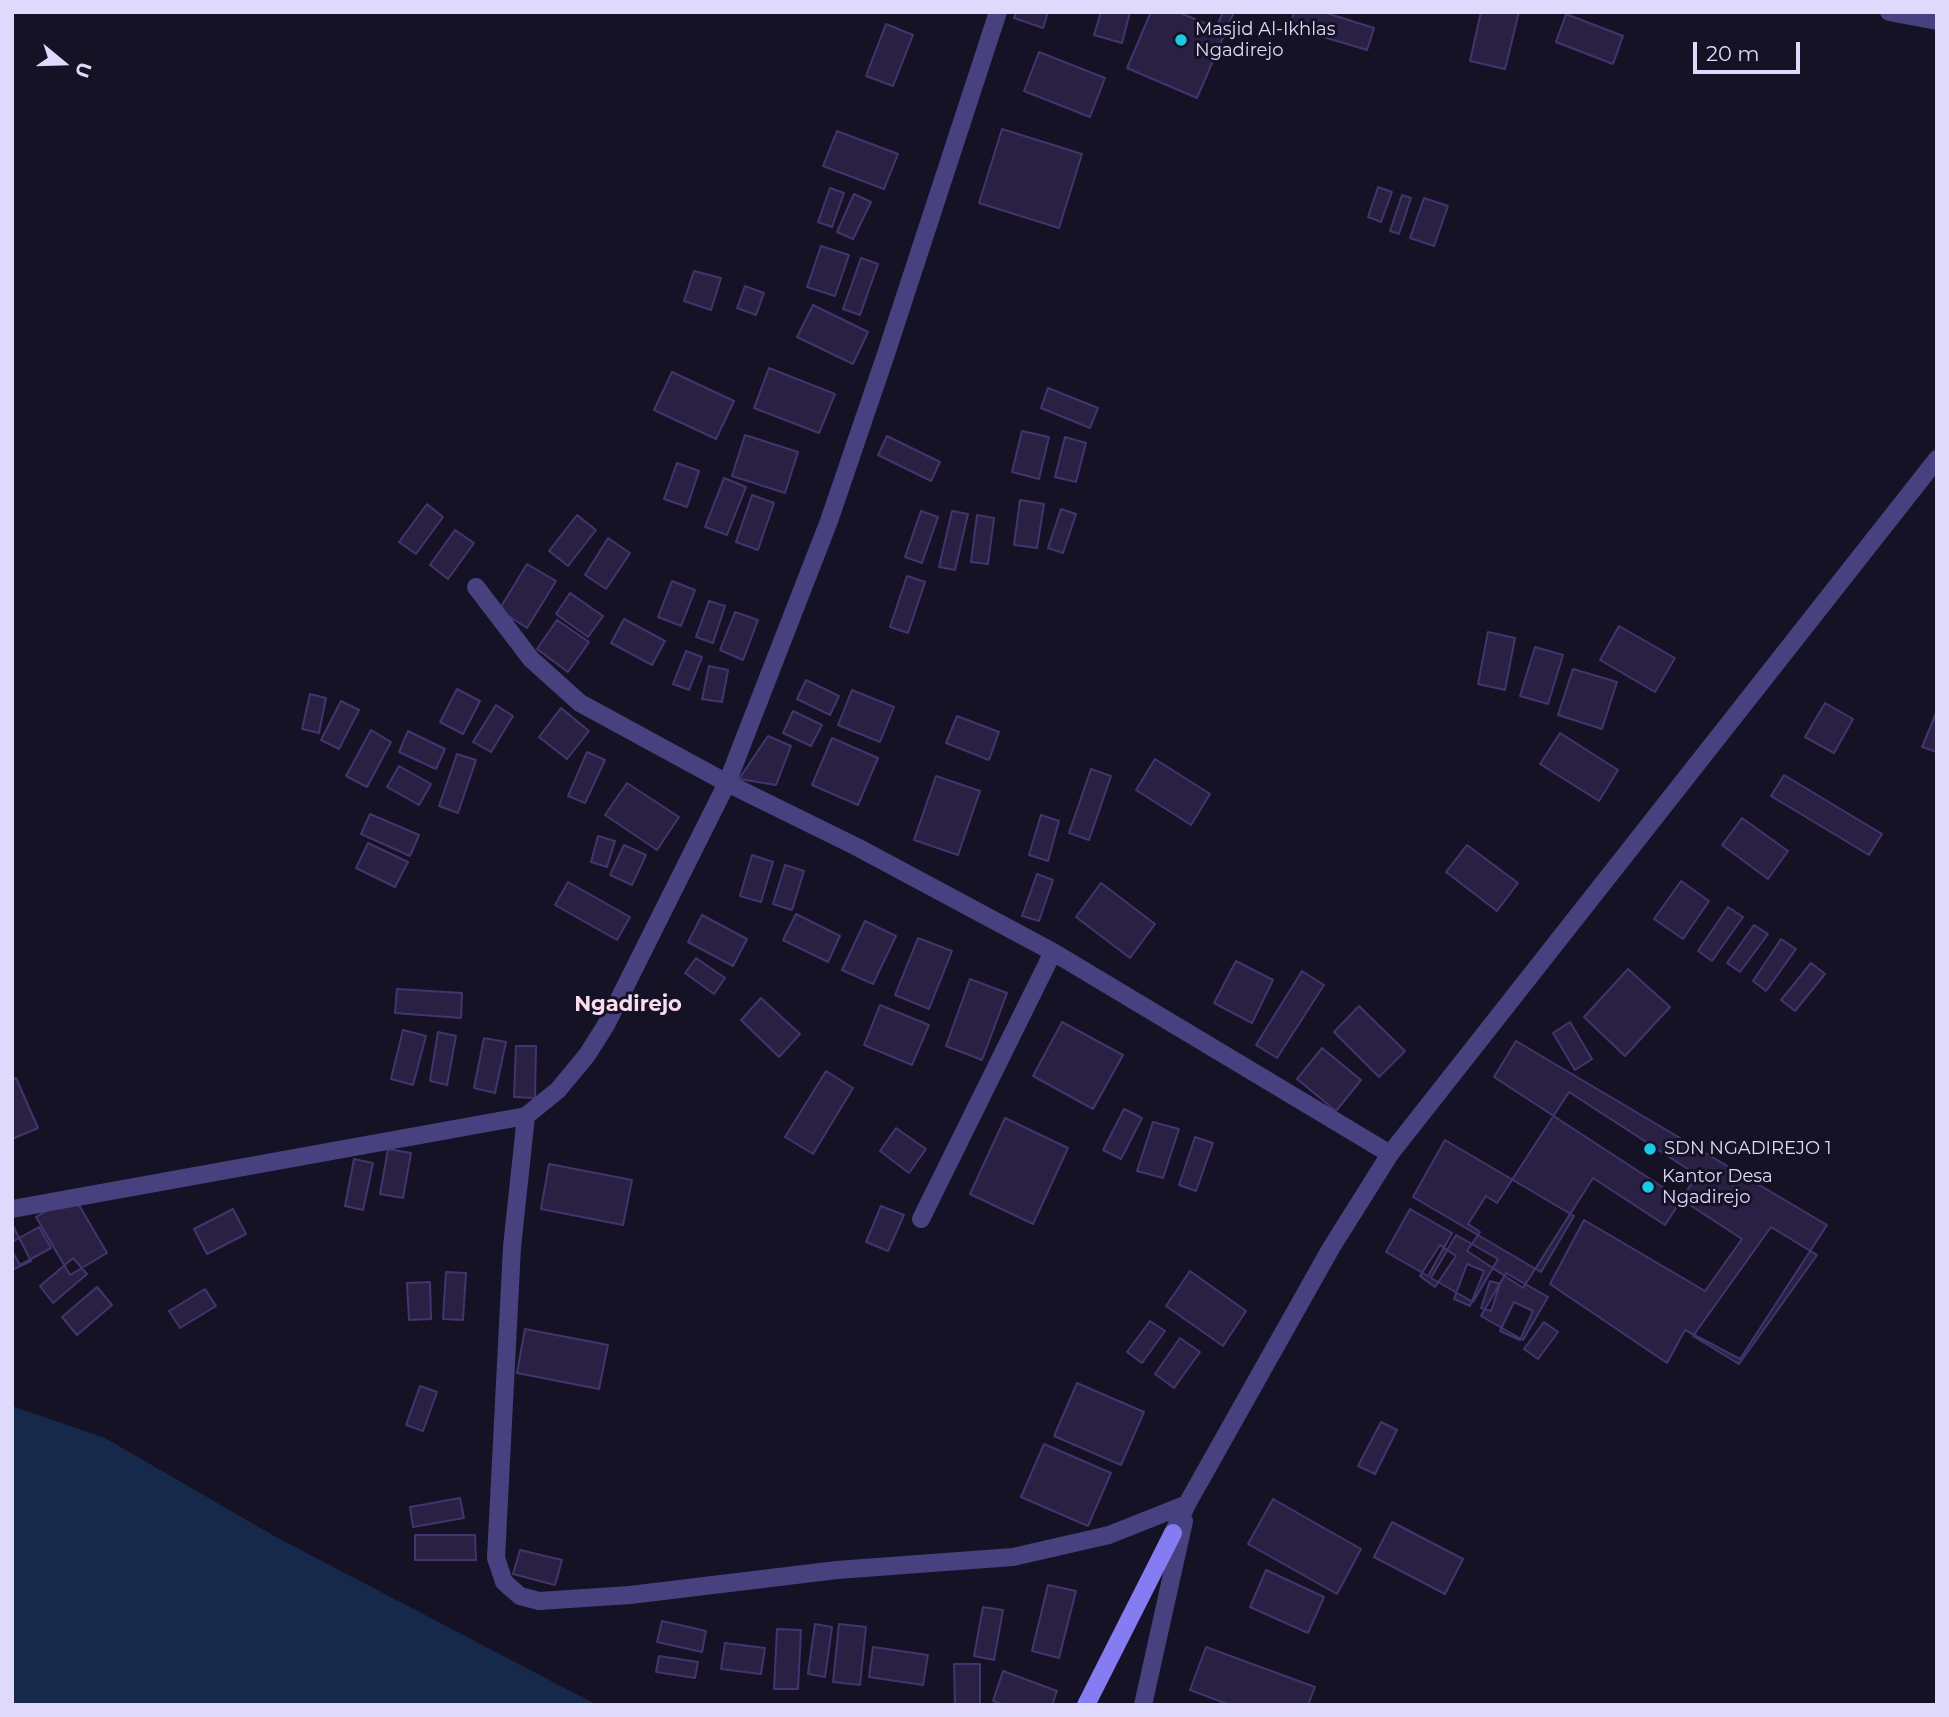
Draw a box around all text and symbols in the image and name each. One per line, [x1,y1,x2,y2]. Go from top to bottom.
place label: Masjid Al-Ikhlas Ngadirejo [1195,19,1336,61]
north arrow [28,28,98,98]
scale bar [1697,28,1804,72]
marker: Masjid Al-Ikhlas Ngadirejo [1173,32,1189,48]
text: 20 m [1706,41,1760,66]
text: U [70,59,97,81]
district label: Ngadirejo [574,992,682,1018]
place label: SDN NGADIREJO 1 [1664,1138,1831,1160]
marker: SDN NGADIREJO 1 [1642,1141,1658,1157]
place label: Kantor Desa Ngadirejo [1662,1166,1773,1208]
marker: Kantor Desa Ngadirejo [1640,1179,1656,1195]

